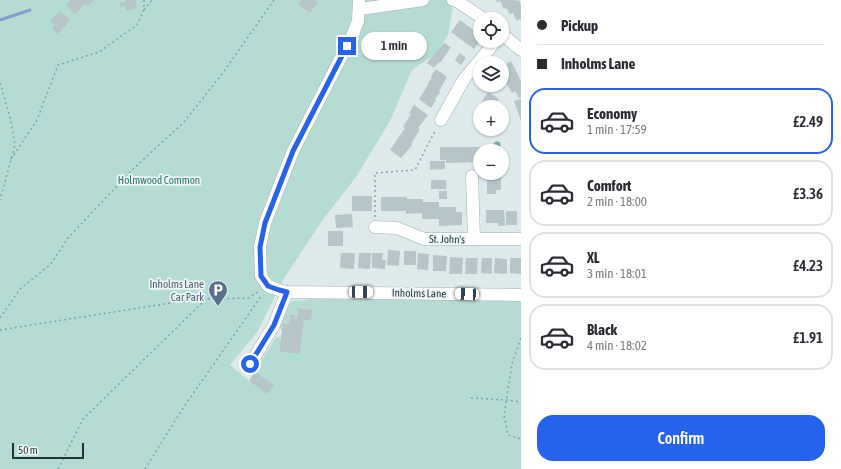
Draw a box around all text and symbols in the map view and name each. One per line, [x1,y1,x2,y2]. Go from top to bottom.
map controls [473,12,509,180]
button: locate [473,12,509,48]
text: Pickup [561,17,598,34]
callout: 1 min [361,32,427,60]
route end [338,37,356,55]
text: 1 min [381,38,407,53]
text: Inholms Lane [561,55,635,72]
button: layers [473,56,509,92]
button: + [473,100,509,136]
icon: car [539,103,575,139]
text: Economy [587,105,637,122]
text: £2.49 [793,113,823,130]
text: 1 min · 17:59 [587,122,647,137]
button: − [473,144,509,180]
park label: Holmwood Common [118,174,200,186]
icon: car [539,175,575,211]
text: Comfort [587,177,631,194]
text: £3.36 [793,185,823,202]
text: 2 min · 18:00 [587,194,647,209]
street label: St. John's [429,233,465,245]
icon: car [539,247,575,283]
text: XL [587,249,600,266]
text: £4.23 [793,257,823,274]
text: 3 min · 18:01 [587,266,647,281]
place label: Inholms Lane Car Park [149,278,204,303]
parking icon: Inholms Lane Car Park [207,279,229,307]
car [349,286,373,298]
street label: Inholms Lane [392,287,446,299]
car [455,287,479,301]
icon: car [539,319,575,355]
text: Black [587,321,617,338]
text: £1.91 [793,329,823,346]
text: 4 min · 18:02 [587,338,647,353]
route start [241,355,259,373]
button: Confirm [537,415,825,461]
scale bar [12,441,84,460]
text: 50 m [18,444,38,456]

